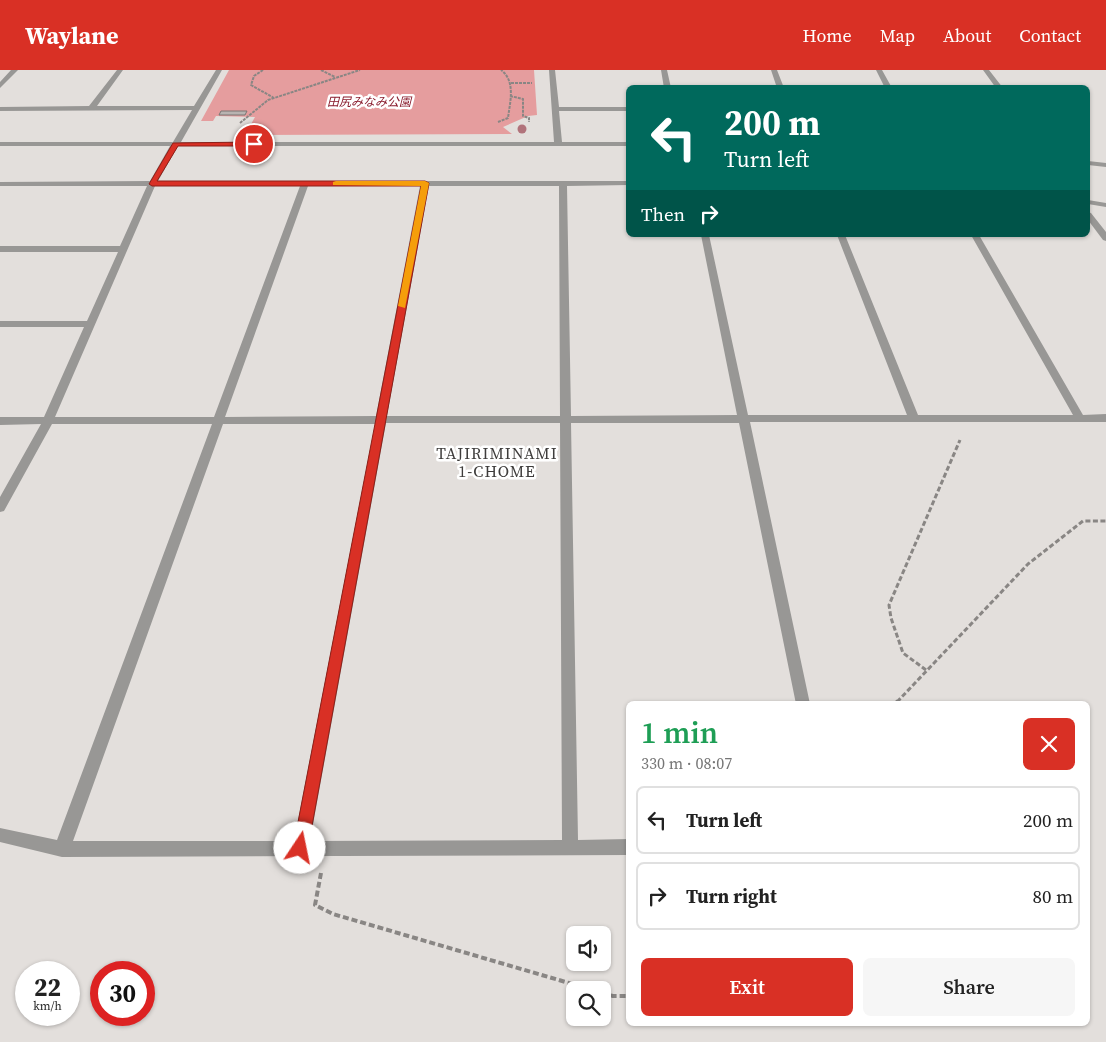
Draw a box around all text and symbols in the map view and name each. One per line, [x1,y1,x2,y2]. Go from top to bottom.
text: Waylane [25,19,119,52]
text: Home [803,23,852,48]
text: Map [880,23,915,48]
text: About [943,23,991,48]
text: Contact [1019,23,1081,48]
park label: 田尻みなみ公園 [327,94,413,110]
text: 200 m [724,99,820,147]
icon: left [641,105,706,170]
pin [233,123,275,165]
icon: arrive [240,130,268,158]
text: Turn left [724,144,809,174]
icon: right [695,200,723,228]
text: Then [641,201,685,227]
district label: TAJIRIMINAMI 1-CHOME [436,442,558,482]
text: 1 min [641,712,718,753]
button: close [1023,718,1075,770]
text: 330 m · 08:07 [641,752,732,774]
icon: left [643,806,671,834]
text: Turn left [686,807,762,833]
text: 200 m [1023,807,1073,833]
position arrow [273,821,325,873]
icon: right [643,882,671,910]
text: Turn right [686,883,777,909]
text: 80 m [1032,883,1073,909]
map controls [566,926,611,1026]
button: sound [566,926,611,971]
button: Exit [641,958,853,1016]
button: Share [863,958,1075,1016]
speed limit sign: 30 [90,961,155,1026]
text: 22 [34,970,61,1004]
button: search [566,981,611,1026]
text: km/h [33,998,62,1014]

